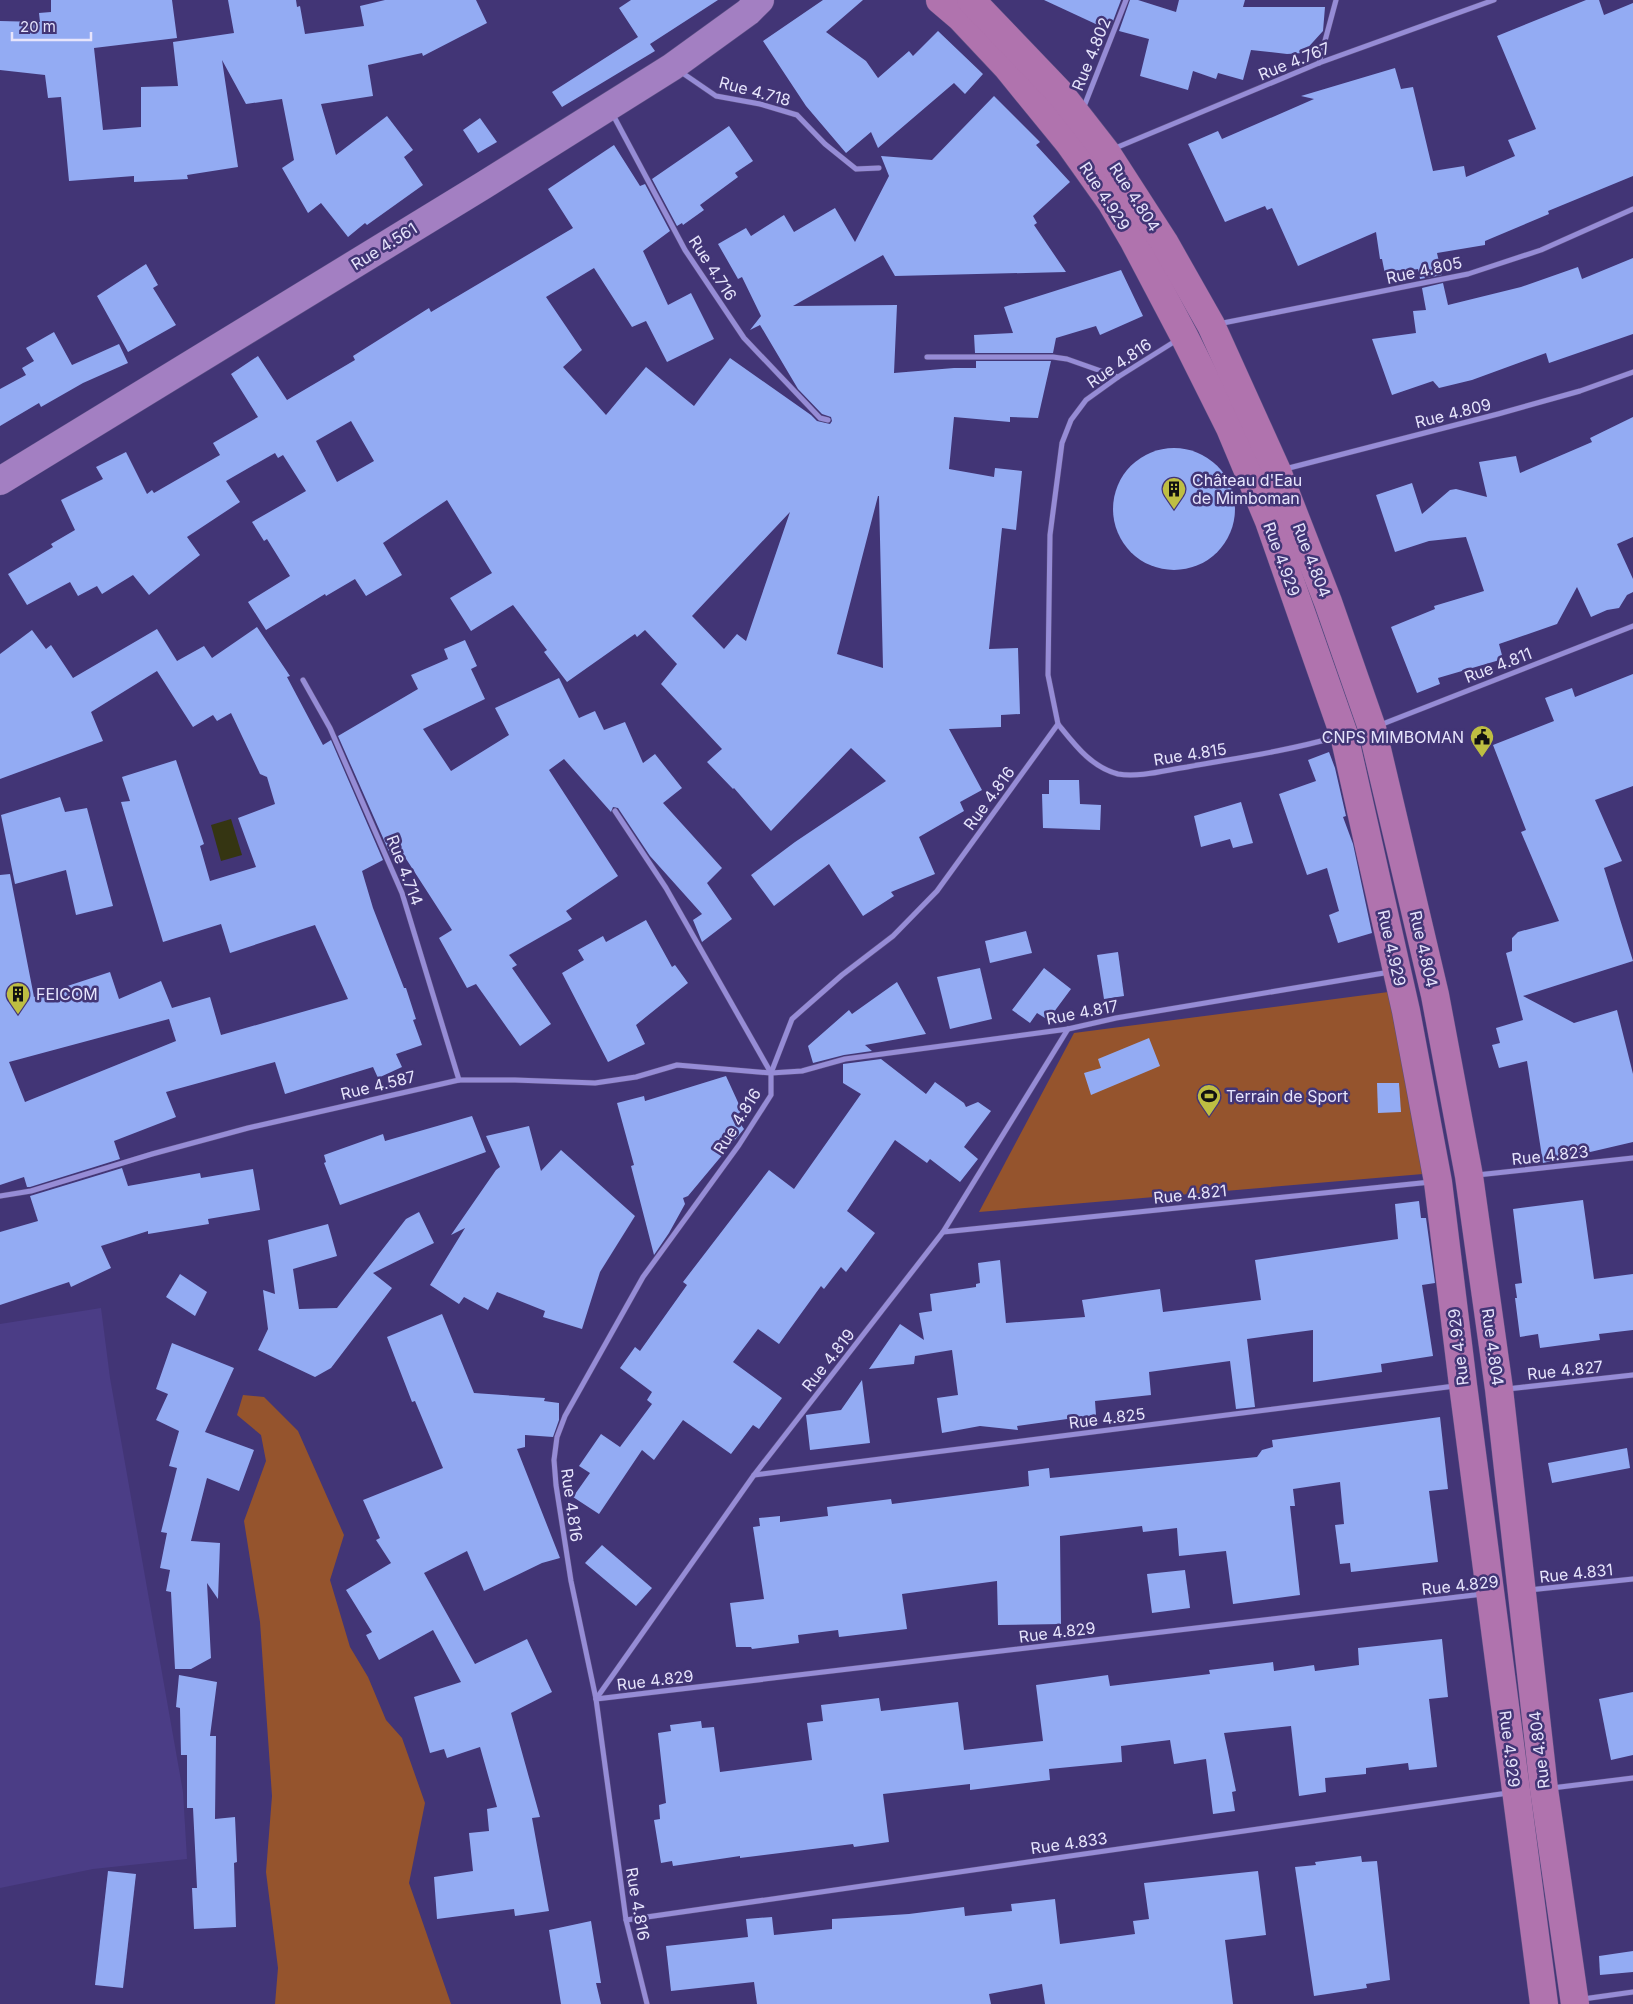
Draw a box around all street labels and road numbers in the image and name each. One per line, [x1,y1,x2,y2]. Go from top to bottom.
street label: Rue 4.802 [1067,14,1115,94]
street label: Rue 4.767 [1255,38,1333,84]
street label: Rue 4.718 [717,72,793,110]
street label: Rue 4.929 [1076,158,1134,234]
street label: Rue 4.804 [1105,159,1165,235]
street label: Rue 4.561 [347,218,421,274]
street label: Rue 4.716 [685,232,741,304]
street label: Rue 4.805 [1384,252,1464,288]
street label: Rue 4.816 [1083,334,1155,392]
street label: Rue 4.809 [1413,394,1493,432]
street label: Rue 4.929 [1259,519,1305,599]
street label: Rue 4.804 [1289,520,1335,600]
street label: Rue 4.811 [1461,643,1535,687]
street label: Rue 4.815 [1152,738,1228,770]
street label: Rue 4.816 [959,762,1019,834]
street label: Rue 4.714 [382,832,428,908]
street label: Rue 4.929 [1374,908,1410,988]
street label: Rue 4.804 [1405,909,1443,989]
street label: Rue 4.817 [1044,995,1120,1029]
street label: Rue 4.587 [338,1066,418,1104]
street label: Rue 4.816 [709,1084,765,1158]
street label: Rue 4.823 [1511,1141,1589,1169]
street label: Rue 4.821 [1152,1180,1228,1208]
street label: Rue 4.929 [1443,1307,1473,1387]
street label: Rue 4.804 [1478,1307,1508,1387]
street label: Rue 4.819 [797,1325,859,1395]
street label: Rue 4.827 [1526,1356,1604,1384]
street label: Rue 4.825 [1068,1403,1146,1433]
street label: Rue 4.816 [557,1467,587,1543]
street label: Rue 4.831 [1538,1559,1614,1587]
street label: Rue 4.829 [1421,1571,1499,1599]
street label: Rue 4.829 [1017,1617,1097,1647]
street label: Rue 4.829 [615,1665,695,1695]
street label: Rue 4.929 [1495,1709,1525,1789]
street label: Rue 4.804 [1524,1710,1554,1790]
street label: Rue 4.833 [1029,1828,1109,1858]
street label: Rue 4.816 [622,1866,654,1942]

